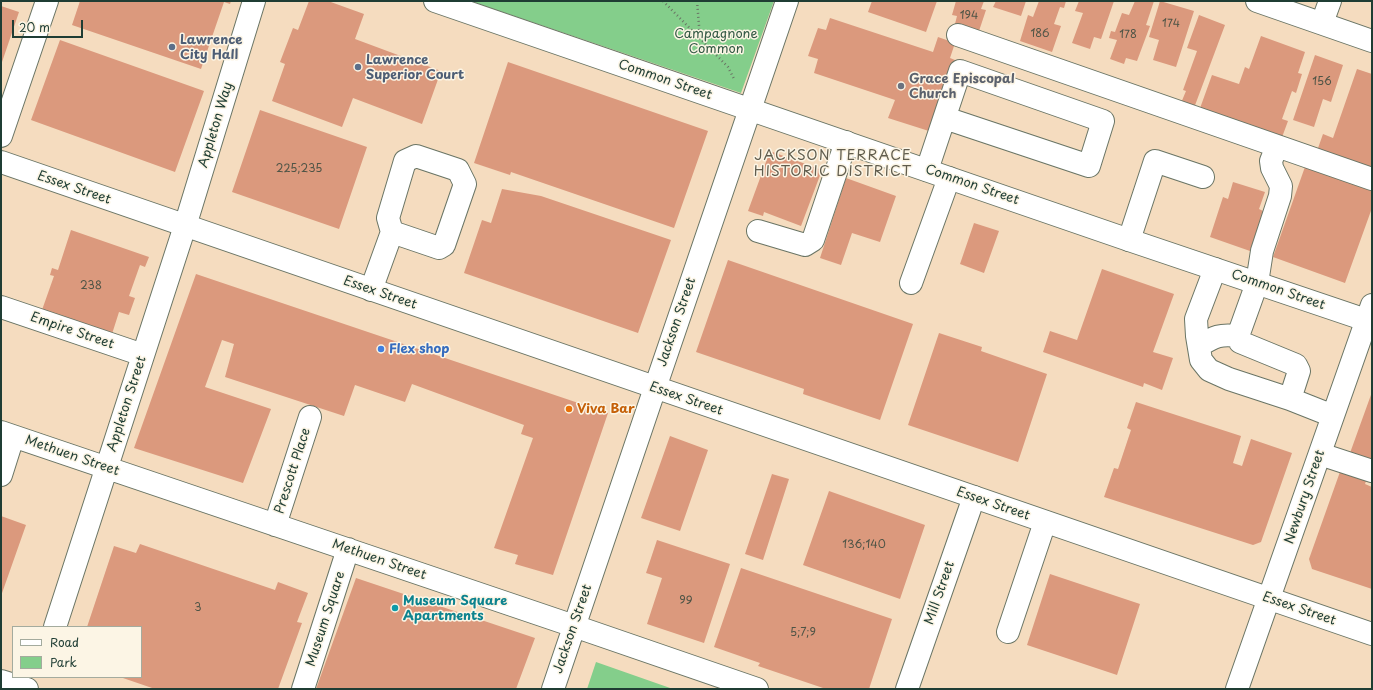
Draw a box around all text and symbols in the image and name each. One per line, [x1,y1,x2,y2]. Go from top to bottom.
house number: 194 [960,9,978,23]
scale bar [14,12,85,38]
house number: 174 [1162,17,1180,31]
text: 20 m [19,18,50,36]
park label: Campagnone Common [674,26,758,57]
house number: 186 [1030,27,1050,41]
house number: 178 [1119,28,1137,42]
place label: Lawrence City Hall [180,32,242,63]
marker: Lawrence City Hall [167,42,177,52]
place label: Lawrence Superior Court [366,52,464,83]
street label: Common Street [616,57,714,103]
marker: Lawrence Superior Court [353,62,363,72]
place label: Grace Episcopal Church [909,71,1015,102]
house number: 156 [1312,75,1332,89]
street label: Appleton Way [196,80,236,170]
marker: Grace Episcopal Church [896,81,906,91]
district label: JACKSON TERRACE HISTORIC DISTRICT [754,148,912,180]
house number: 225;235 [276,162,322,176]
street label: Common Street [923,162,1021,208]
street label: Essex Street [35,168,113,208]
street label: Common Street [1229,267,1327,313]
street label: Essex Street [341,273,419,313]
street label: Jackson Street [654,275,700,369]
house number: 238 [80,279,102,293]
street label: Empire Street [28,309,116,353]
place label: Flex shop [389,341,449,357]
marker: Flex shop [376,344,386,354]
street label: Appleton Street [104,354,150,454]
street label: Essex Street [647,379,725,419]
place label: Viva Bar [577,401,635,417]
marker: Viva Bar [564,404,574,414]
street label: Prescott Place [272,426,314,516]
street label: Methuen Street [23,433,121,479]
street label: Newbury Street [1282,448,1328,546]
street label: Essex Street [954,484,1032,524]
street label: Methuen Street [330,537,428,583]
house number: 136;140 [842,538,886,552]
street label: Mill Street [922,559,958,627]
street label: Museum Square [303,569,349,669]
street label: Jackson Street [550,582,596,676]
street label: Essex Street [1260,589,1338,629]
place label: Museum Square Apartments [403,593,507,624]
house number: 99 [679,594,693,608]
house number: 3 [194,601,202,615]
marker: Museum Square Apartments [390,603,400,613]
legend [12,626,142,678]
house number: 5;7;9 [790,626,816,640]
text: Road [50,633,79,651]
text: Park [50,653,77,671]

